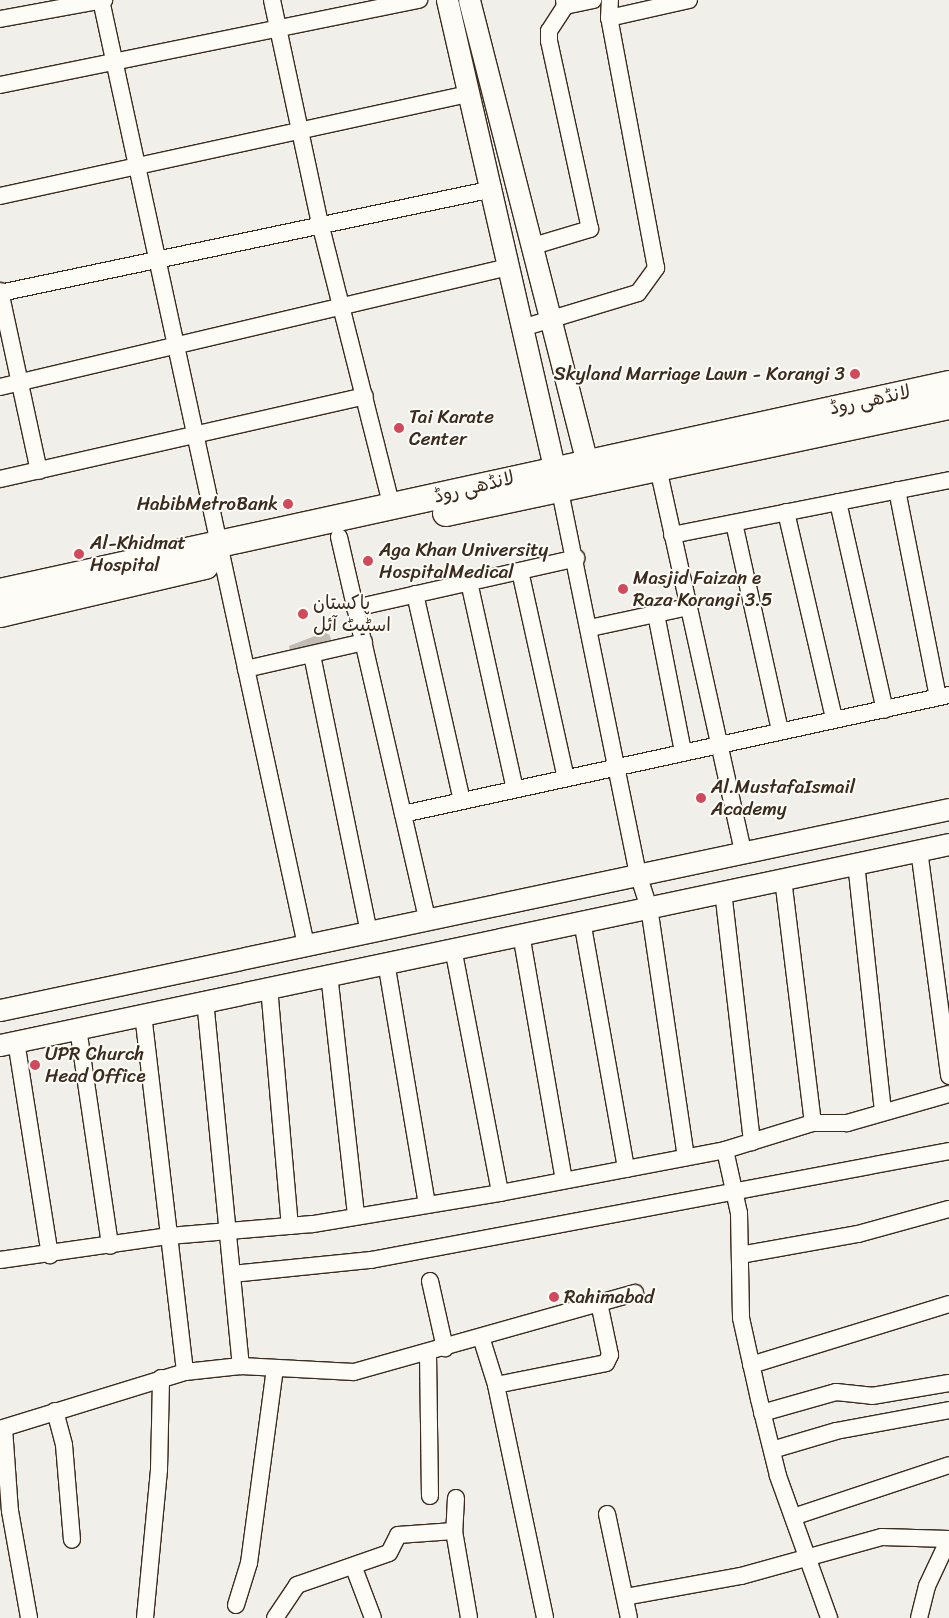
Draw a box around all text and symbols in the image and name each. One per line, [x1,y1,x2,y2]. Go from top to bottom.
place label: Skyland Marriage Lawn - Korangi 3 [554,363,845,385]
marker: Skyland Marriage Lawn - Korangi 3 [849,368,861,380]
street label: لانڈھی روڈ [827,380,913,420]
place label: Tai Karate Center [409,406,493,450]
marker: Tai Karate Center [393,422,405,434]
street label: لانڈھی روڈ [431,466,517,508]
place label: HabibMetroBank [137,493,278,515]
marker: HabibMetroBank [282,498,294,510]
place label: Al-Khidmat Hospital [90,532,186,576]
place label: Aga Khan University HospitalMedical [379,539,548,583]
marker: Al-Khidmat Hospital [72,547,86,561]
marker: Aga Khan University HospitalMedical [361,554,375,568]
place label: Masjid Faizan e Raza Korangi 3.5 [633,567,774,611]
marker: Masjid Faizan e Raza Korangi 3.5 [617,583,629,595]
place label: پاکستان اسٹیٹ آئل [313,592,391,636]
marker: پاکستان اسٹیٹ آئل [297,608,309,620]
place label: Al.MustafaIsmail Academy [711,776,855,820]
marker: Al.MustafaIsmail Academy [695,792,707,804]
place label: UPR Church Head Office [45,1043,146,1087]
marker: UPR Church Head Office [29,1059,41,1071]
place label: Rahimabad [564,1286,654,1308]
marker: Rahimabad [548,1291,560,1303]

